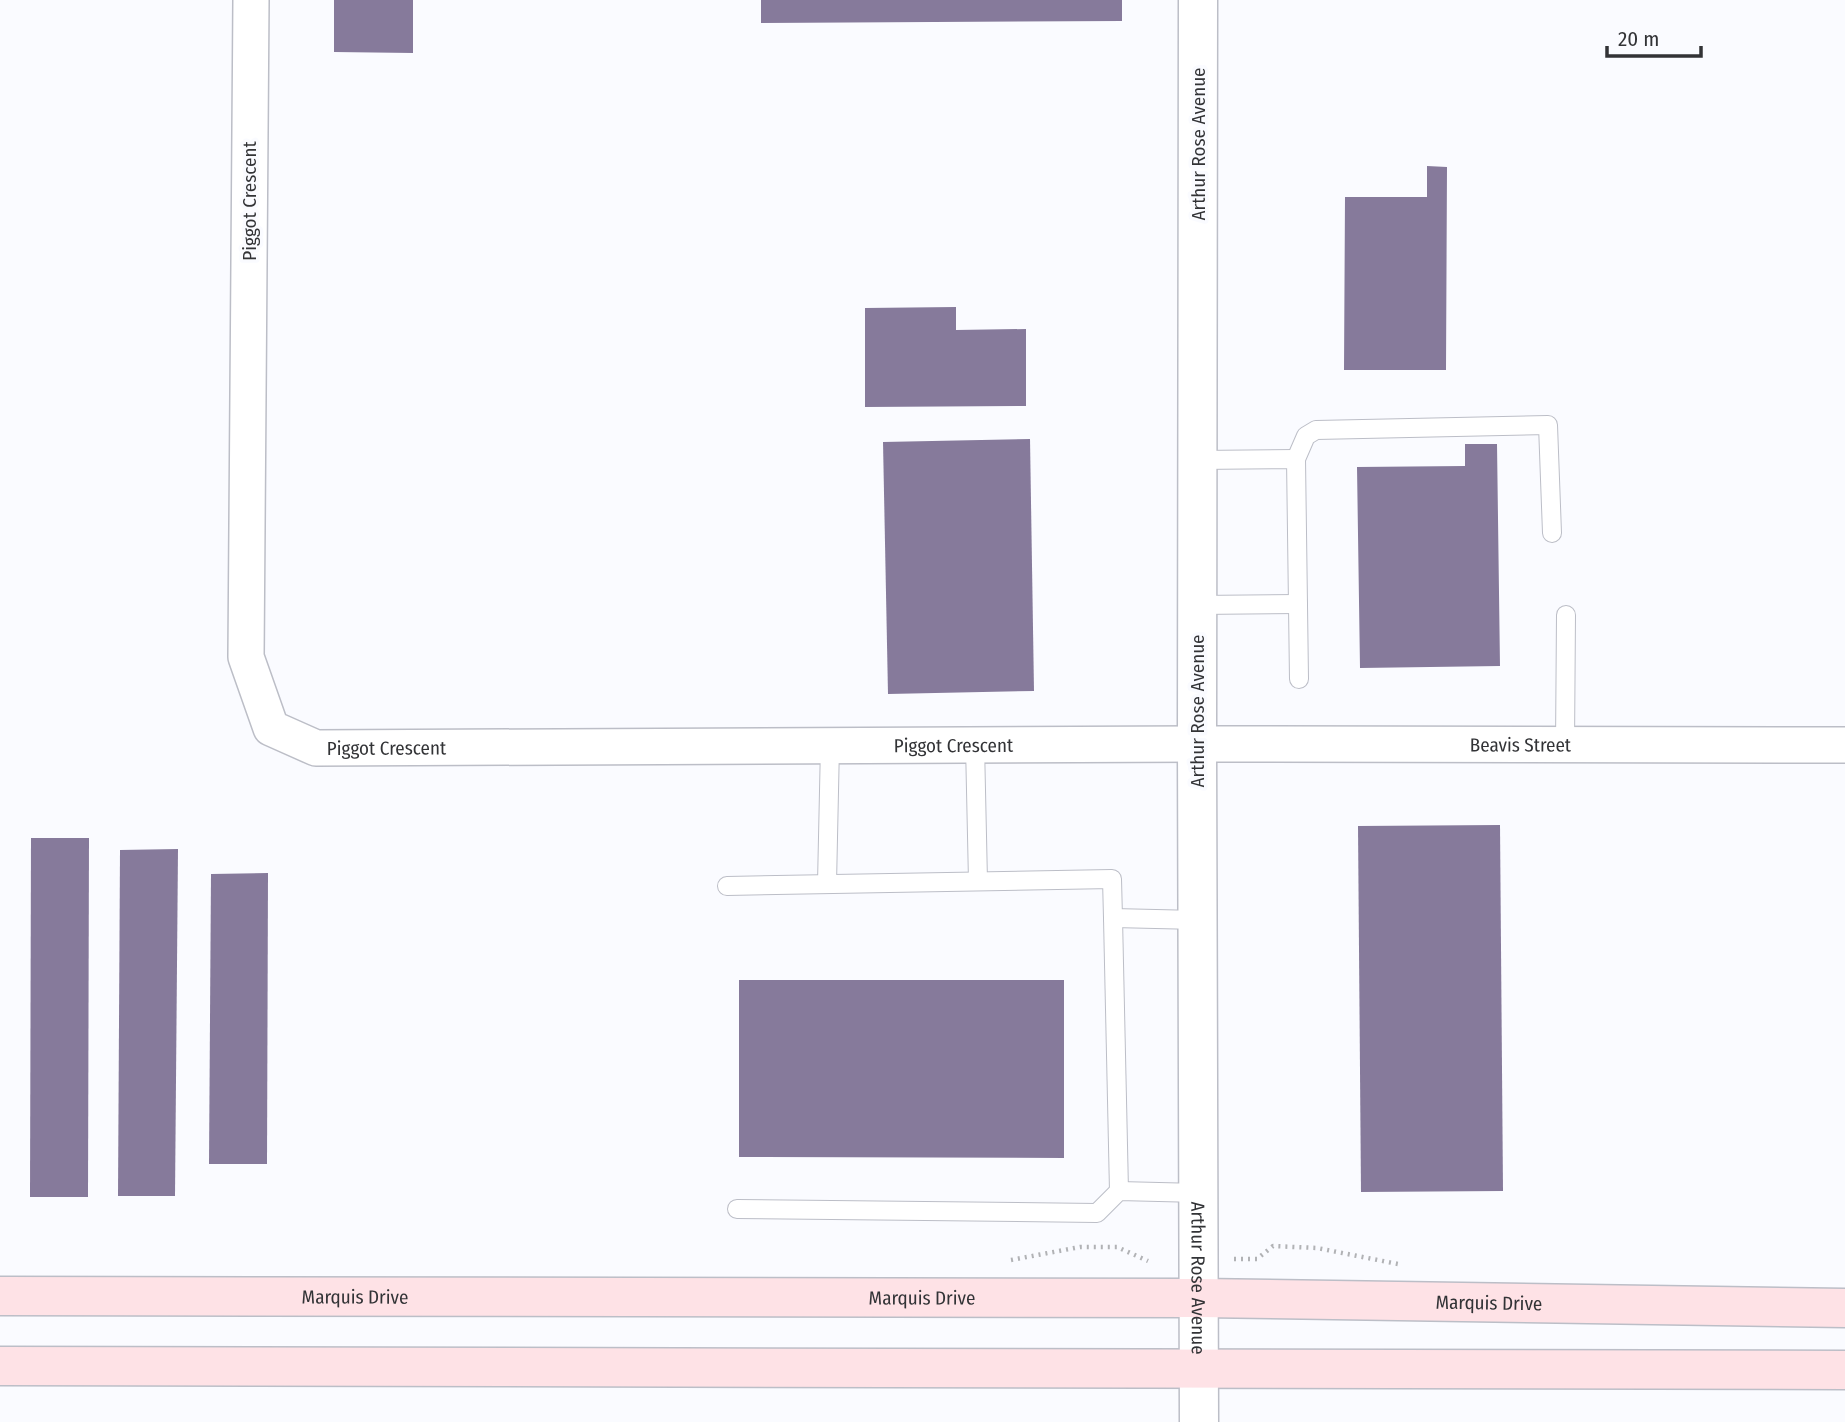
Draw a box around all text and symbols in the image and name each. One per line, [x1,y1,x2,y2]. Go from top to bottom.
scale bar [1607,14,1702,58]
text: 20 m [1618,26,1659,52]
street label: Arthur Rose Avenue [1187,67,1210,221]
street label: Piggot Crescent [238,141,261,261]
street label: Arthur Rose Avenue [1186,634,1209,788]
street label: Piggot Crescent [894,733,1014,757]
street label: Beavis Street [1470,733,1572,756]
street label: Piggot Crescent [327,736,447,759]
street label: Arthur Rose Avenue [1187,1201,1210,1355]
street label: Marquis Drive [302,1285,408,1308]
street label: Marquis Drive [869,1286,975,1309]
street label: Marquis Drive [1435,1290,1542,1315]

